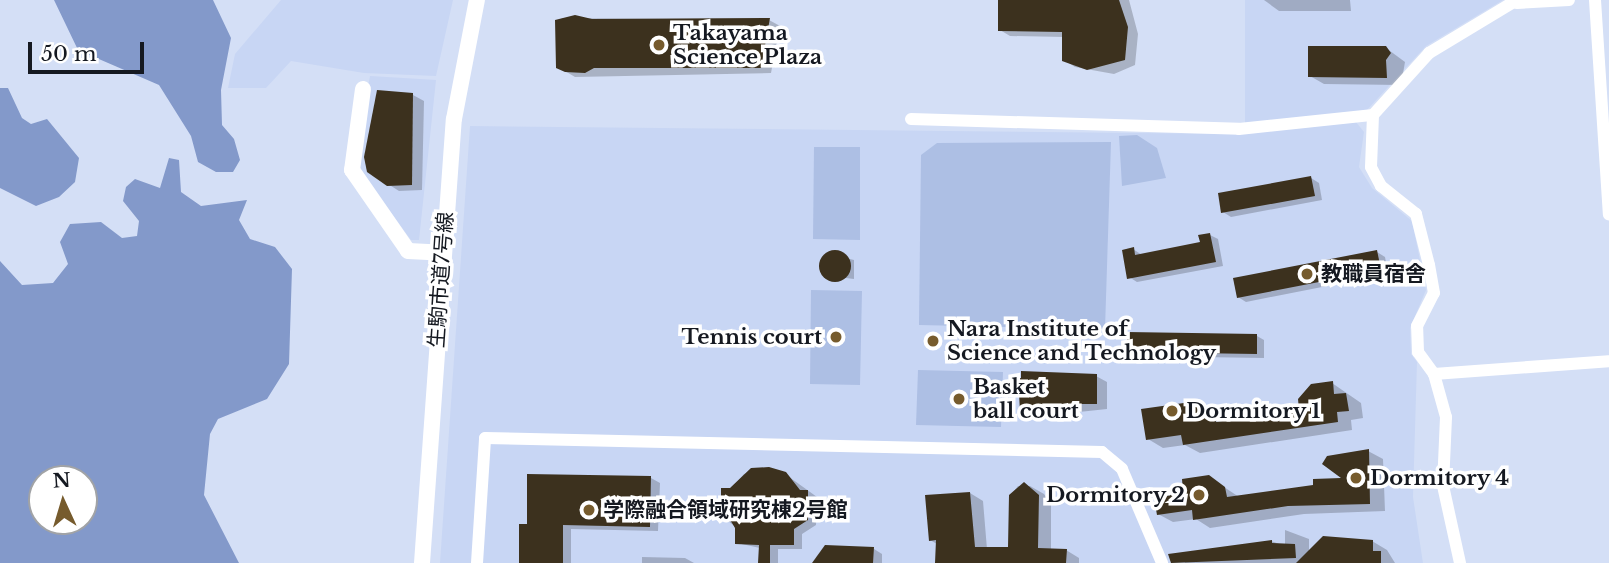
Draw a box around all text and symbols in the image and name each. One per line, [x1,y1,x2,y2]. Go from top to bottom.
place label: Takayama Science Plaza [673,20,822,70]
scale bar [32,28,147,72]
marker: Takayama Science Plaza [651,37,667,53]
text: 50 m [41,41,96,67]
street label: 生駒市道7号線 [424,211,458,349]
place label: 教職員宿舎 [1321,261,1426,287]
marker: 教職員宿舎 [1299,266,1315,282]
place label: Nara Institute of Science and Technology [947,316,1217,366]
place label: Tennis court [681,324,822,350]
marker: Tennis court [828,329,844,345]
marker: Nara Institute of Science and Technology [925,333,941,349]
place label: Basket ball court [973,374,1079,424]
marker: Basket ball court [951,391,967,407]
place label: Dormitory 1 [1186,398,1321,424]
marker: Dormitory 1 [1164,403,1180,419]
north arrow [28,465,98,535]
place label: Dormitory 4 [1370,465,1510,491]
text: N [52,468,71,493]
marker: Dormitory 4 [1348,470,1364,486]
place label: Dormitory 2 [1045,482,1185,508]
marker: Dormitory 2 [1191,487,1207,503]
place label: 学際融合領域研究棟2号館 [603,497,848,523]
marker: 学際融合領域研究棟2号館 [581,502,597,518]

